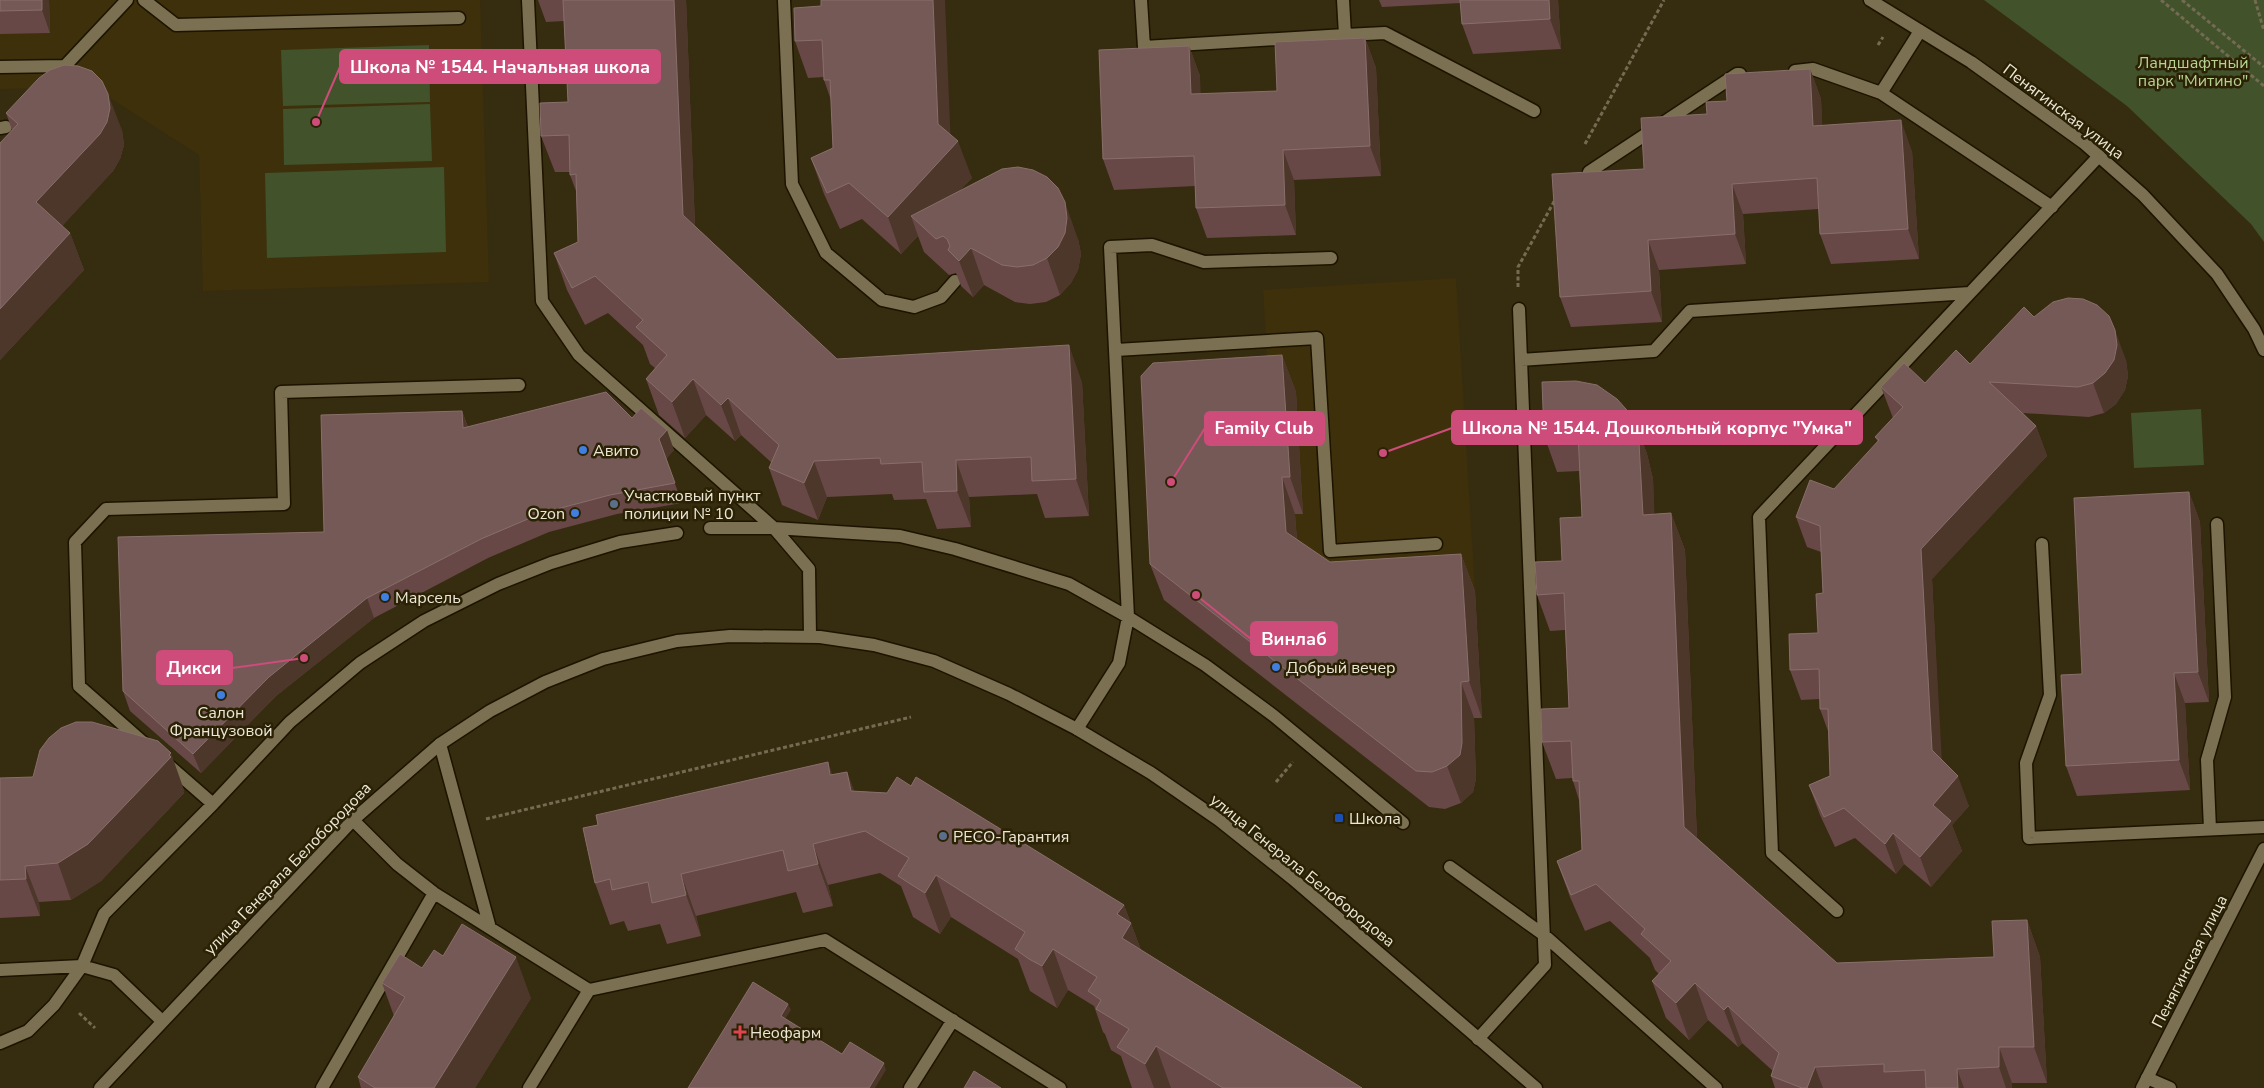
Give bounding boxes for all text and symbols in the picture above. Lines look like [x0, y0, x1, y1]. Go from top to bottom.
callout: Школа № 1544. Начальная школа [340, 50, 660, 83]
park label: Ландшафтный парк "Митино" [2138, 52, 2249, 92]
text: Школа № 1544. Начальная школа [350, 55, 650, 79]
street label: Пенягинская улица [1998, 59, 2128, 165]
callout: Школа № 1544. Дошкольный корпус "Умка" [1452, 411, 1862, 444]
callout: Family Club [1205, 412, 1324, 445]
text: Family Club [1215, 416, 1314, 440]
text: Школа № 1544. Дошкольный корпус "Умка" [1462, 416, 1852, 440]
place label: Авито [593, 440, 639, 462]
marker: Авито [577, 444, 589, 456]
place label: Участковый пункт полиции № 10 [623, 485, 761, 525]
marker: Участковый пункт полиции № 10 [608, 498, 620, 510]
place label: Ozon [527, 503, 565, 525]
marker: Ozon [569, 507, 581, 519]
place label: Марсель [395, 587, 461, 609]
marker: Марсель [379, 591, 391, 603]
callout: Винлаб [1251, 622, 1337, 655]
text: Винлаб [1261, 627, 1327, 651]
callout: Дикси [157, 651, 232, 684]
text: Дикси [167, 656, 221, 680]
place label: Добрый вечер [1286, 657, 1396, 679]
marker: Добрый вечер [1270, 661, 1282, 673]
marker: Салон Французовой [215, 689, 227, 701]
place label: Салон Французовой [169, 702, 273, 742]
street label: улица Генерала Белобородова [199, 778, 376, 960]
street label: улица Генерала Белобородова [1205, 789, 1400, 952]
place label: Школа [1349, 808, 1401, 830]
marker: Школа [1333, 812, 1345, 824]
place label: РЕСО-Гарантия [953, 826, 1069, 848]
marker: РЕСО-Гарантия [937, 830, 949, 842]
street label: Пенягинская улица [2147, 891, 2233, 1032]
place label: Неофарм [750, 1022, 821, 1044]
marker: Неофарм [734, 1026, 746, 1038]

